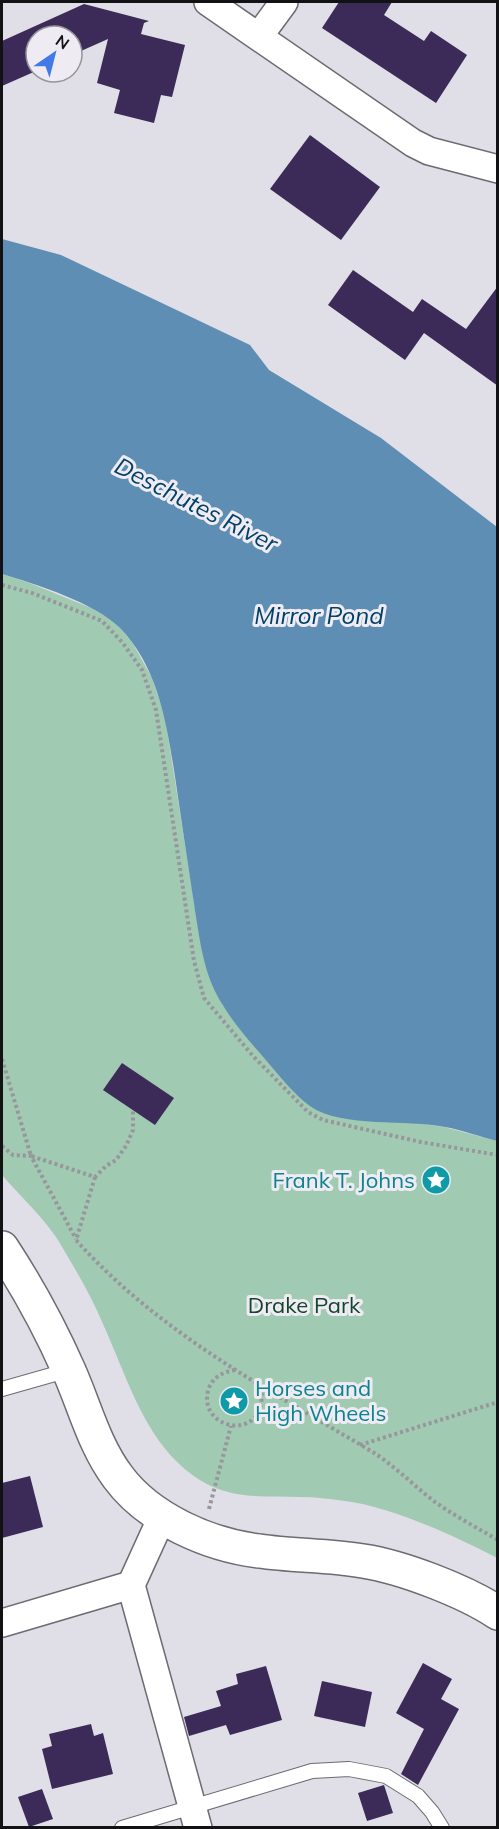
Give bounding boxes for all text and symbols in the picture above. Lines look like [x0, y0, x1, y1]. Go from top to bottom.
north arrow [24, 24, 84, 84]
text: N [52, 30, 73, 53]
water label: Deschutes River [110, 450, 284, 559]
water label: Mirror Pond [254, 600, 384, 630]
place icon: Frank T. Johns [420, 1164, 452, 1196]
place label: Frank T. Johns [273, 1166, 415, 1194]
park label: Drake Park [248, 1291, 361, 1319]
place label: Horses and High Wheels [255, 1374, 386, 1427]
place icon: Horses and High Wheels [218, 1385, 250, 1417]

